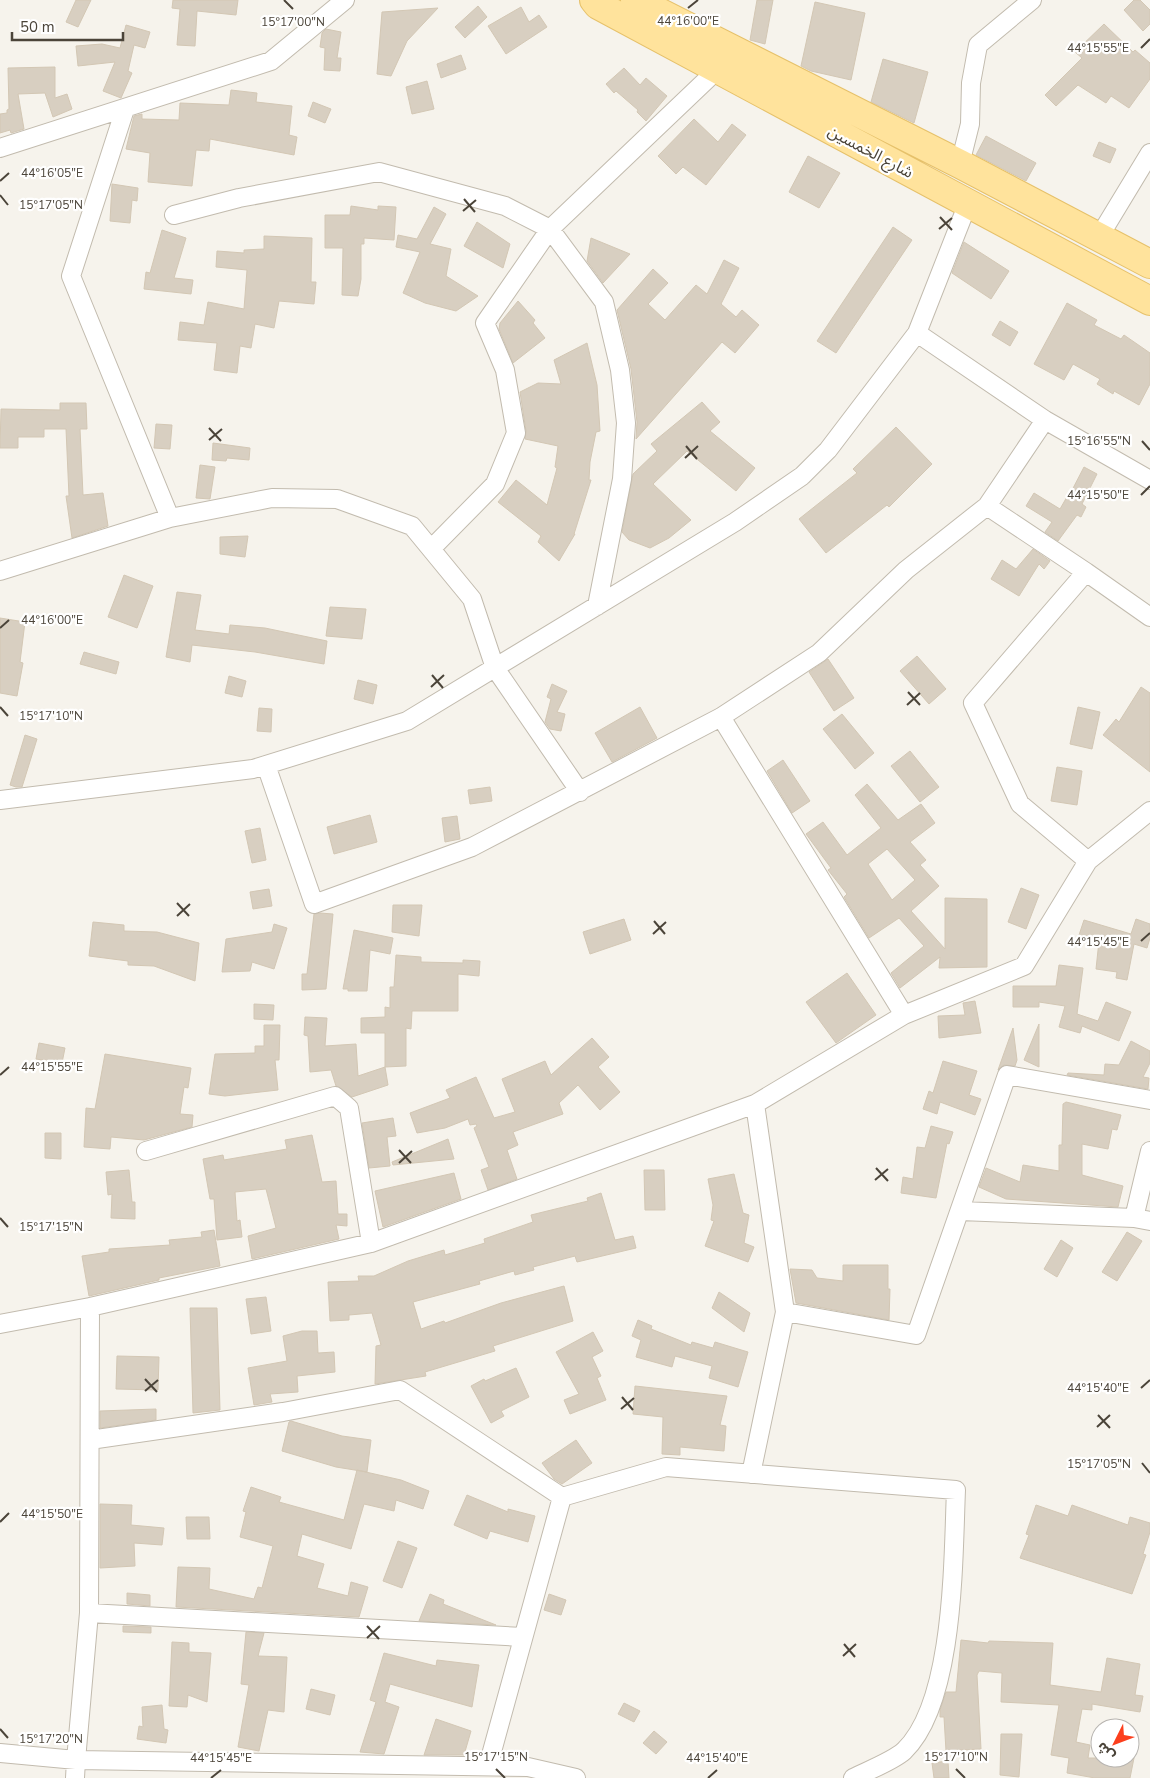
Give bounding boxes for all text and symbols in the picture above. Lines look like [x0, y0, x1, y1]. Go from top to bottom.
scale bar [12, 10, 124, 42]
text: 44°16'00"E [657, 13, 719, 29]
text: 15°17'00"N [261, 14, 325, 30]
text: 50 m [20, 17, 55, 37]
text: 44°15'55"E [1067, 40, 1129, 56]
street label: شارع الخمسين [823, 120, 917, 185]
text: 44°16'05"E [21, 165, 83, 181]
text: 15°17'05"N [19, 197, 83, 213]
text: 15°16'55"N [1067, 433, 1131, 449]
text: 44°15'50"E [1067, 487, 1129, 503]
text: 44°16'00"E [21, 612, 83, 628]
text: 15°17'10"N [19, 708, 83, 724]
text: 44°15'45"E [1067, 934, 1129, 950]
text: 44°15'55"E [21, 1059, 83, 1075]
text: 15°17'15"N [19, 1219, 83, 1235]
text: 44°15'40"E [1067, 1380, 1129, 1396]
text: 15°17'05"N [1067, 1456, 1131, 1472]
text: 44°15'50"E [21, 1506, 83, 1522]
north arrow [1090, 1718, 1140, 1768]
text: 15°17'20"N [19, 1731, 83, 1747]
text: ش [1092, 1738, 1119, 1765]
text: 15°17'15"N [464, 1749, 528, 1765]
text: 15°17'10"N [924, 1749, 988, 1765]
text: 44°15'45"E [190, 1750, 252, 1766]
text: 44°15'40"E [686, 1750, 748, 1766]

